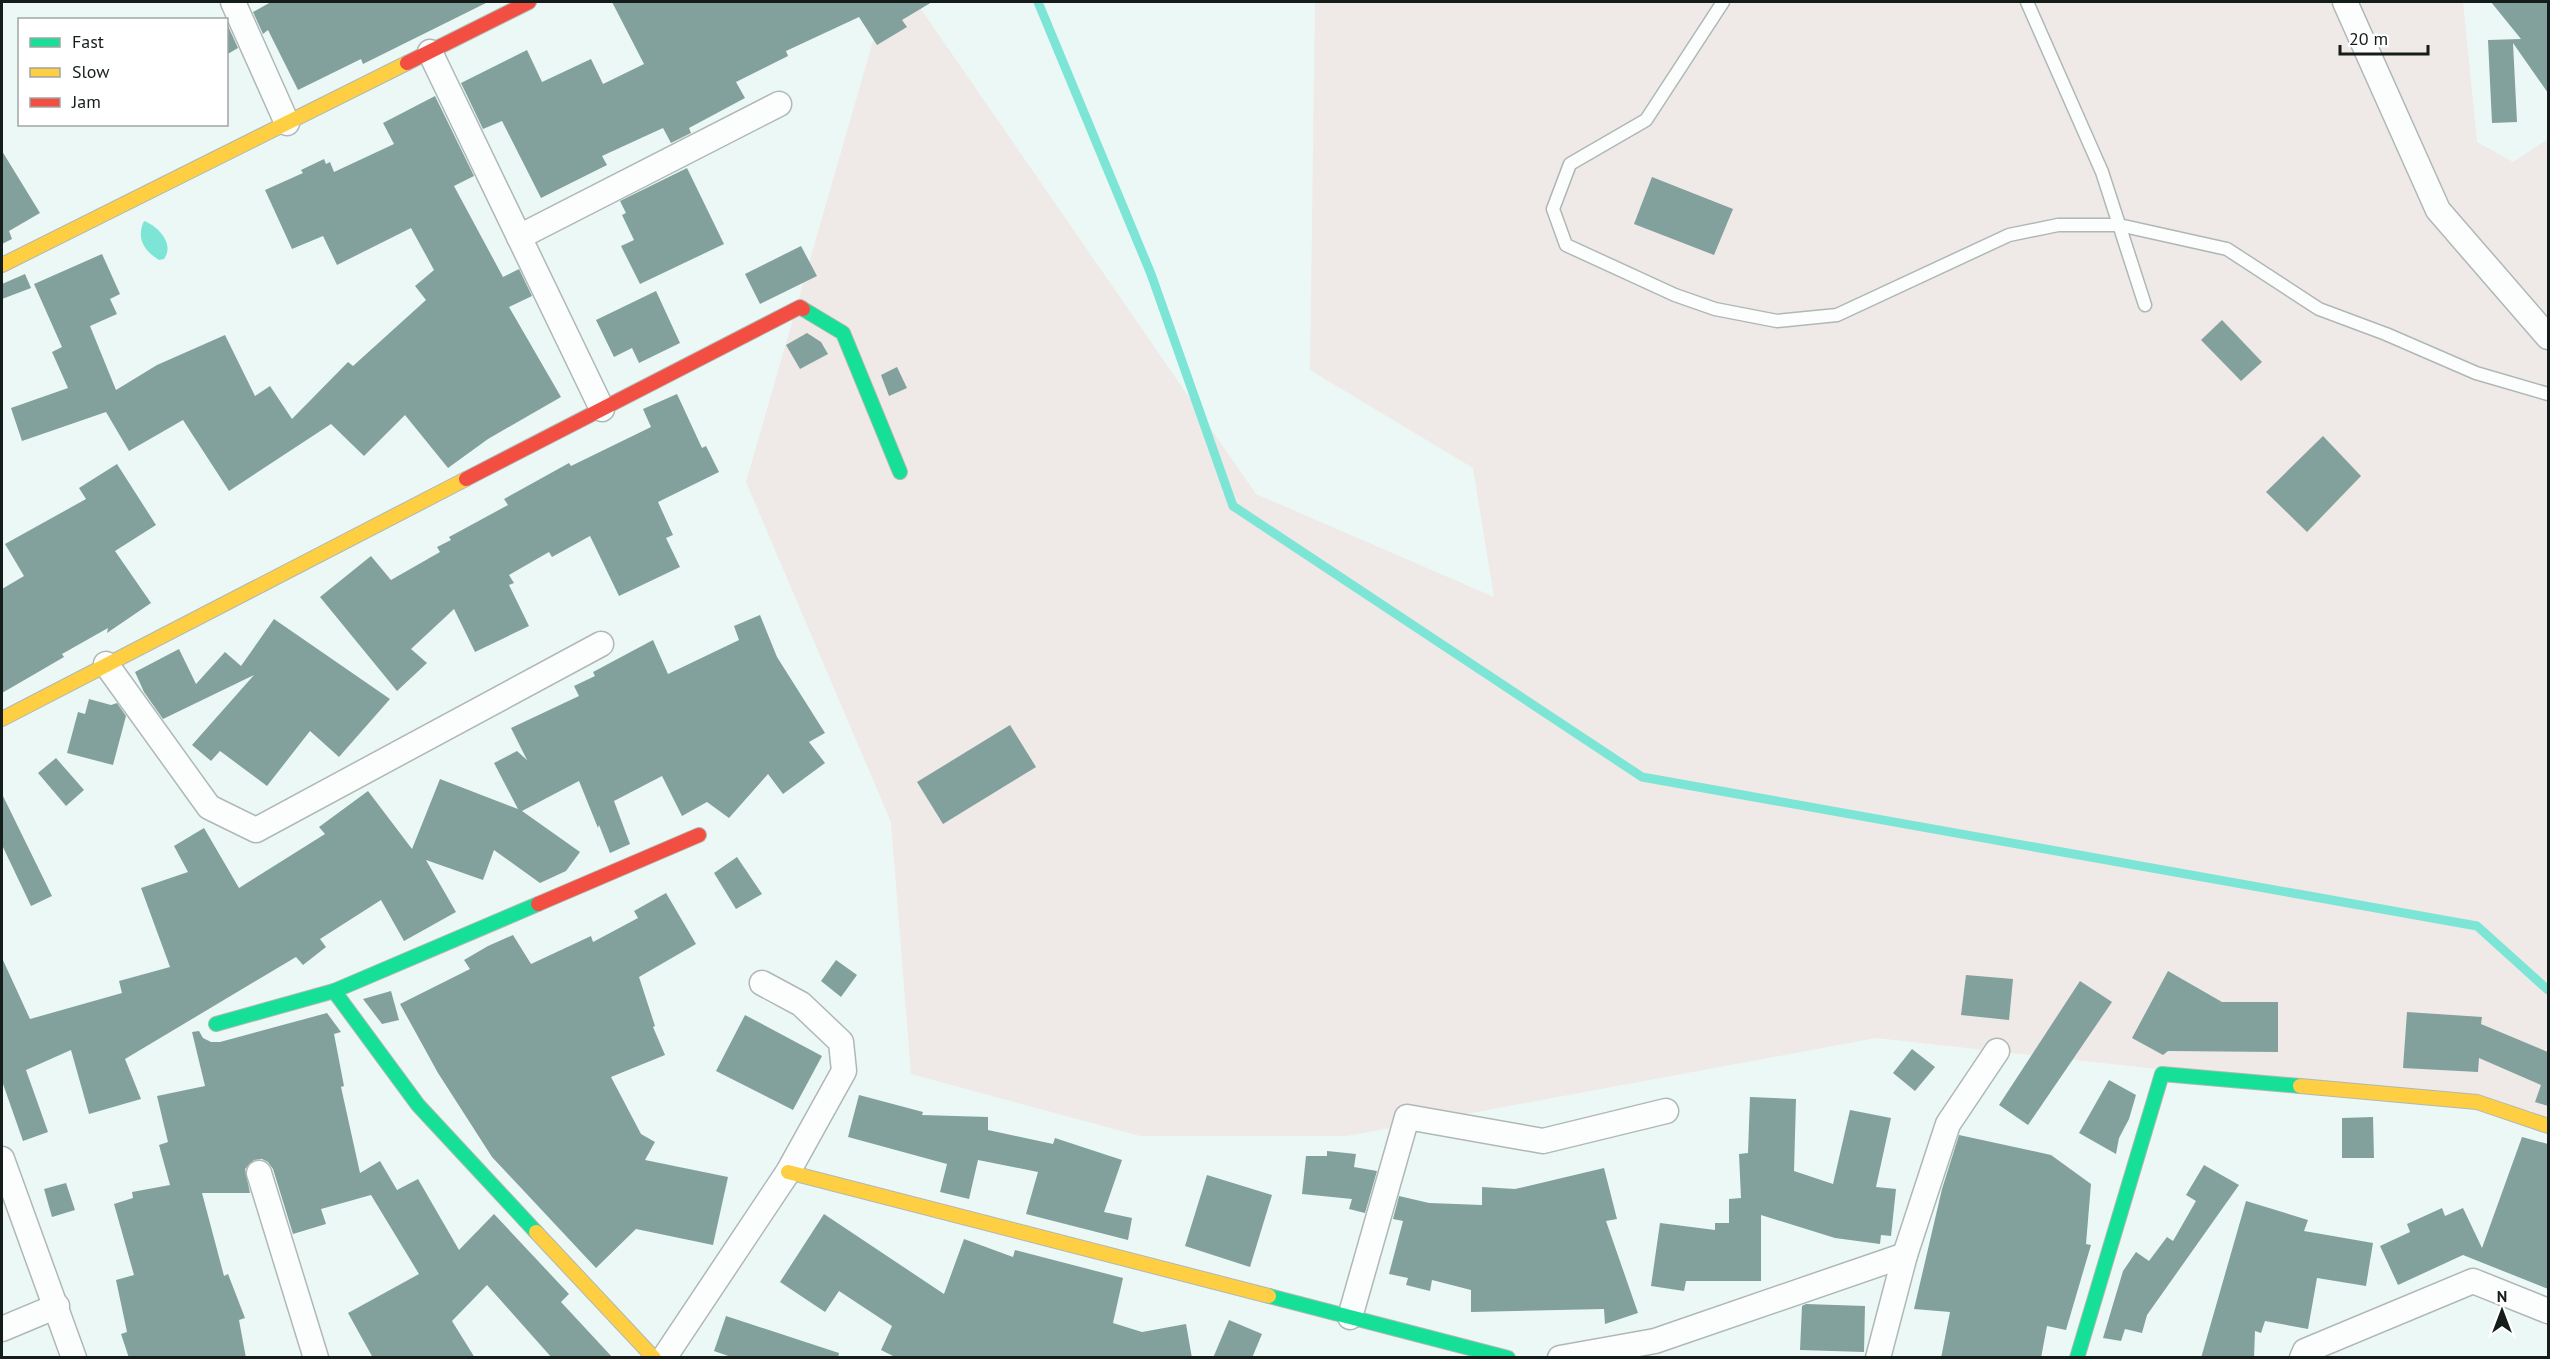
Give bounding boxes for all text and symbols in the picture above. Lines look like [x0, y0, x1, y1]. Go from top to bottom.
legend [18, 18, 228, 126]
scale bar [2340, 18, 2428, 56]
text: 20 m [2349, 27, 2388, 50]
text: Fast [72, 30, 104, 53]
text: Slow [72, 60, 110, 83]
text: Jam [71, 90, 101, 113]
north arrow [2472, 1281, 2532, 1341]
text: N [2497, 1286, 2507, 1306]

